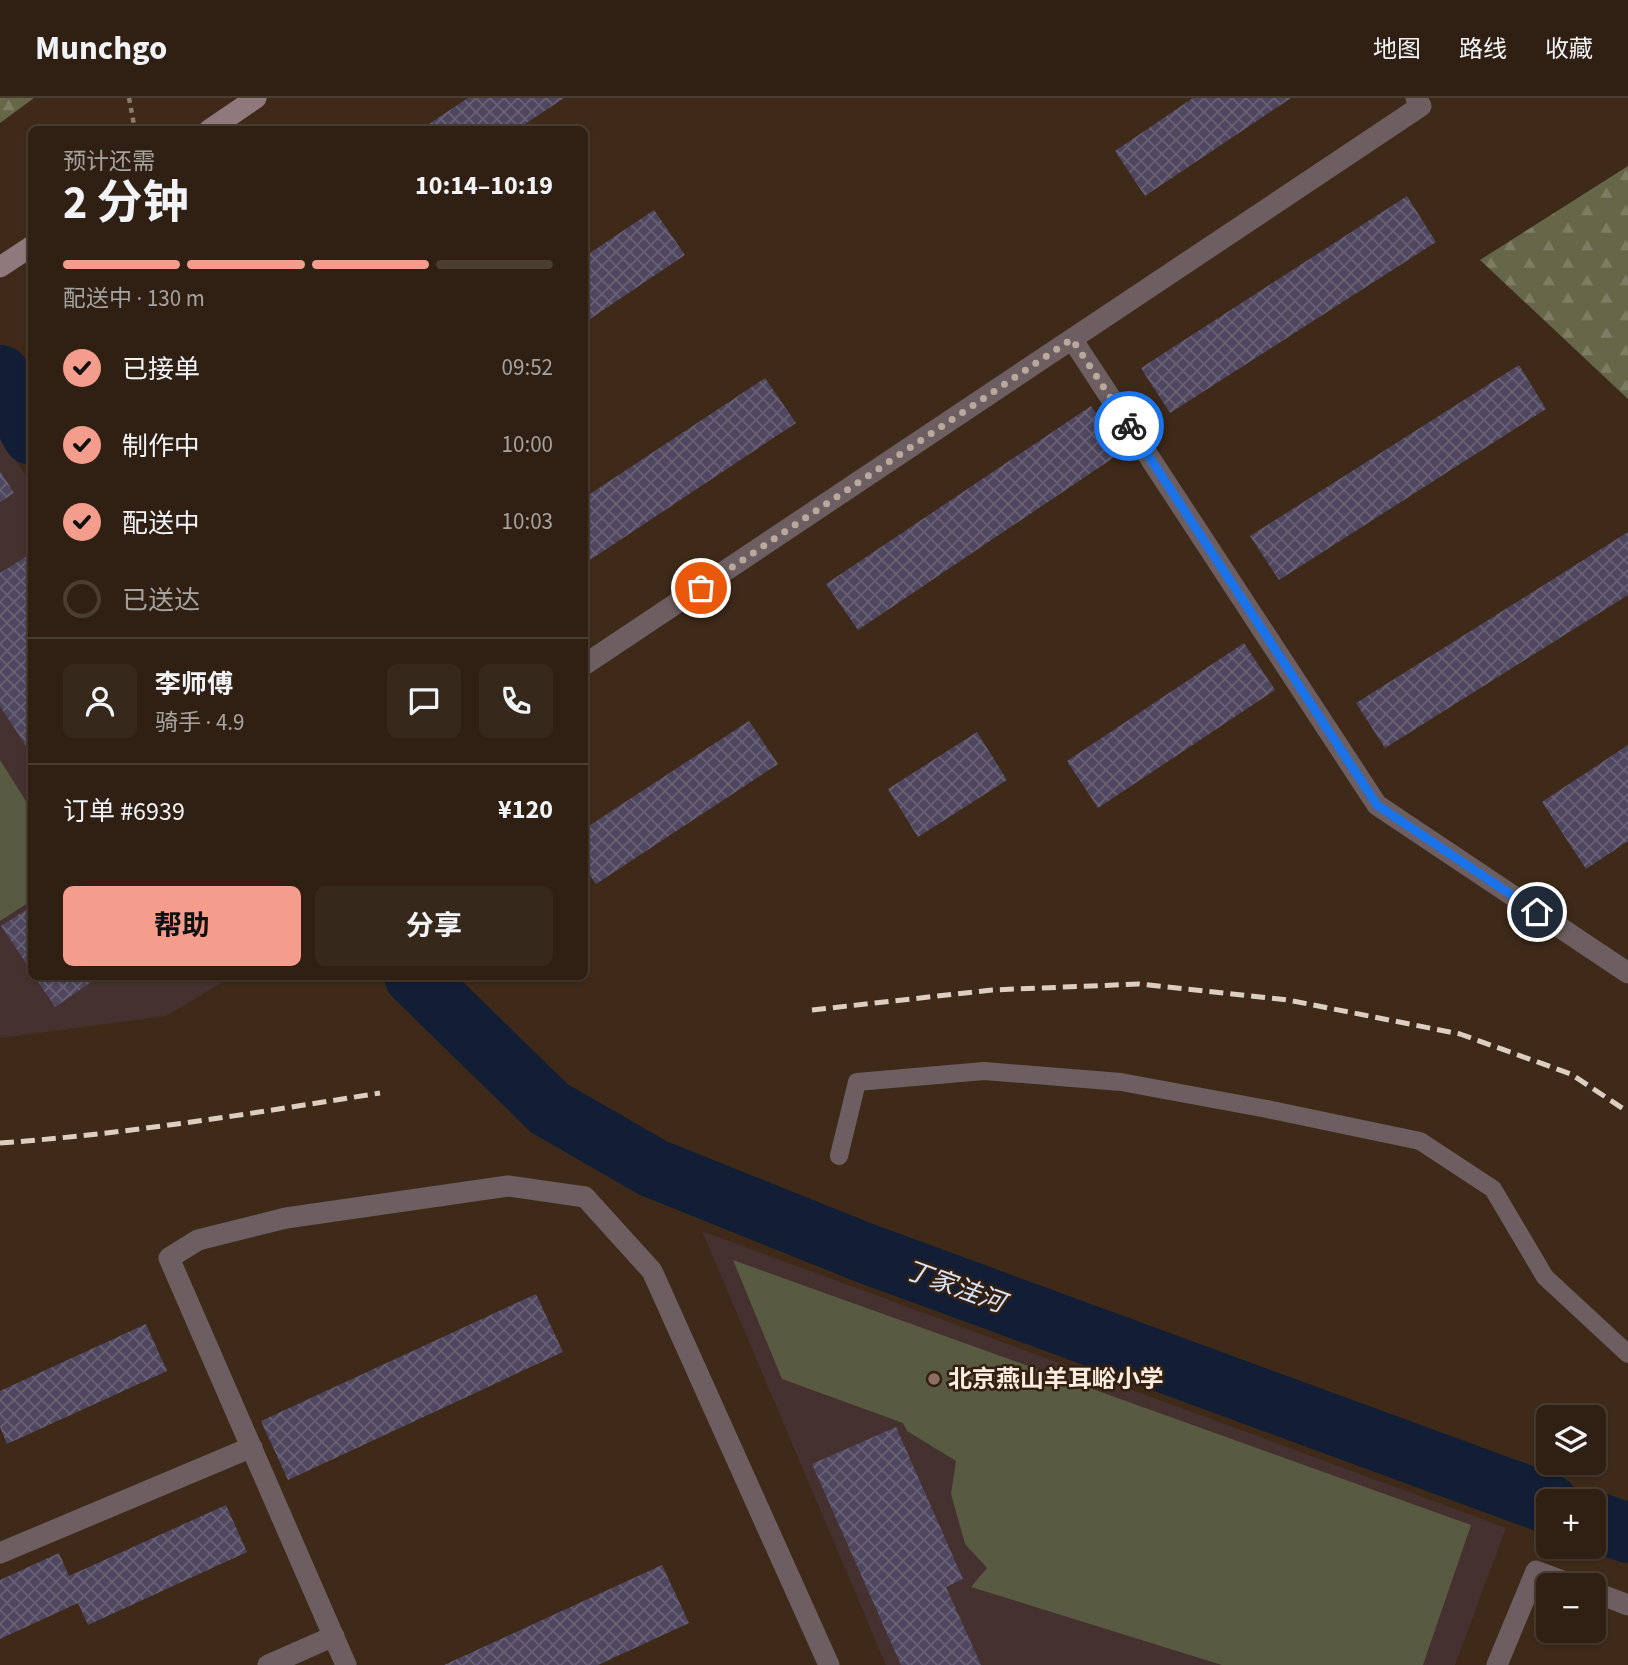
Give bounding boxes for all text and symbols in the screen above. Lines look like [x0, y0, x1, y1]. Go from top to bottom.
text: Munchgo [35, 25, 167, 72]
text: 地图 [1373, 32, 1421, 67]
text: 路线 [1459, 32, 1507, 67]
text: 收藏 [1545, 32, 1593, 67]
text: 预计还需 [63, 145, 155, 178]
text: 10:14–10:19 [415, 167, 553, 204]
text: 2 分钟 [63, 171, 189, 236]
text: 配送中 · 130 m [63, 282, 205, 315]
icon: check [63, 349, 101, 387]
text: 已接单 [122, 351, 200, 388]
text: 09:52 [502, 351, 553, 384]
courier [1094, 391, 1164, 461]
icon: bike [1110, 407, 1148, 445]
icon: check [63, 426, 101, 464]
text: 制作中 [122, 428, 200, 465]
text: 10:00 [502, 428, 553, 461]
icon: check [63, 503, 101, 541]
text: 配送中 [122, 505, 200, 542]
text: 10:03 [502, 505, 553, 538]
pin [671, 558, 731, 618]
icon: bag [682, 569, 720, 607]
text: 已送达 [122, 582, 200, 619]
button: person [63, 664, 137, 738]
button: chat [387, 664, 461, 738]
button: phone [479, 664, 553, 738]
text: 李师傅 [155, 666, 233, 703]
text: 骑手 · 4.9 [155, 706, 245, 739]
text: ¥120 [498, 791, 553, 828]
text: 订单 #6939 [63, 793, 185, 830]
pin [1507, 882, 1567, 942]
button: 帮助 [63, 886, 301, 966]
button: 分享 [315, 886, 553, 966]
icon: home [1518, 893, 1556, 931]
water label: 丁家洼河 [900, 1251, 1015, 1323]
place label: 北京燕山羊耳峪小学 [948, 1362, 1164, 1397]
marker: 北京燕山羊耳峪小学 [926, 1371, 942, 1387]
map controls [1536, 1405, 1606, 1643]
button: layers [1536, 1405, 1606, 1475]
button: + [1536, 1489, 1606, 1559]
button: − [1536, 1573, 1606, 1643]

